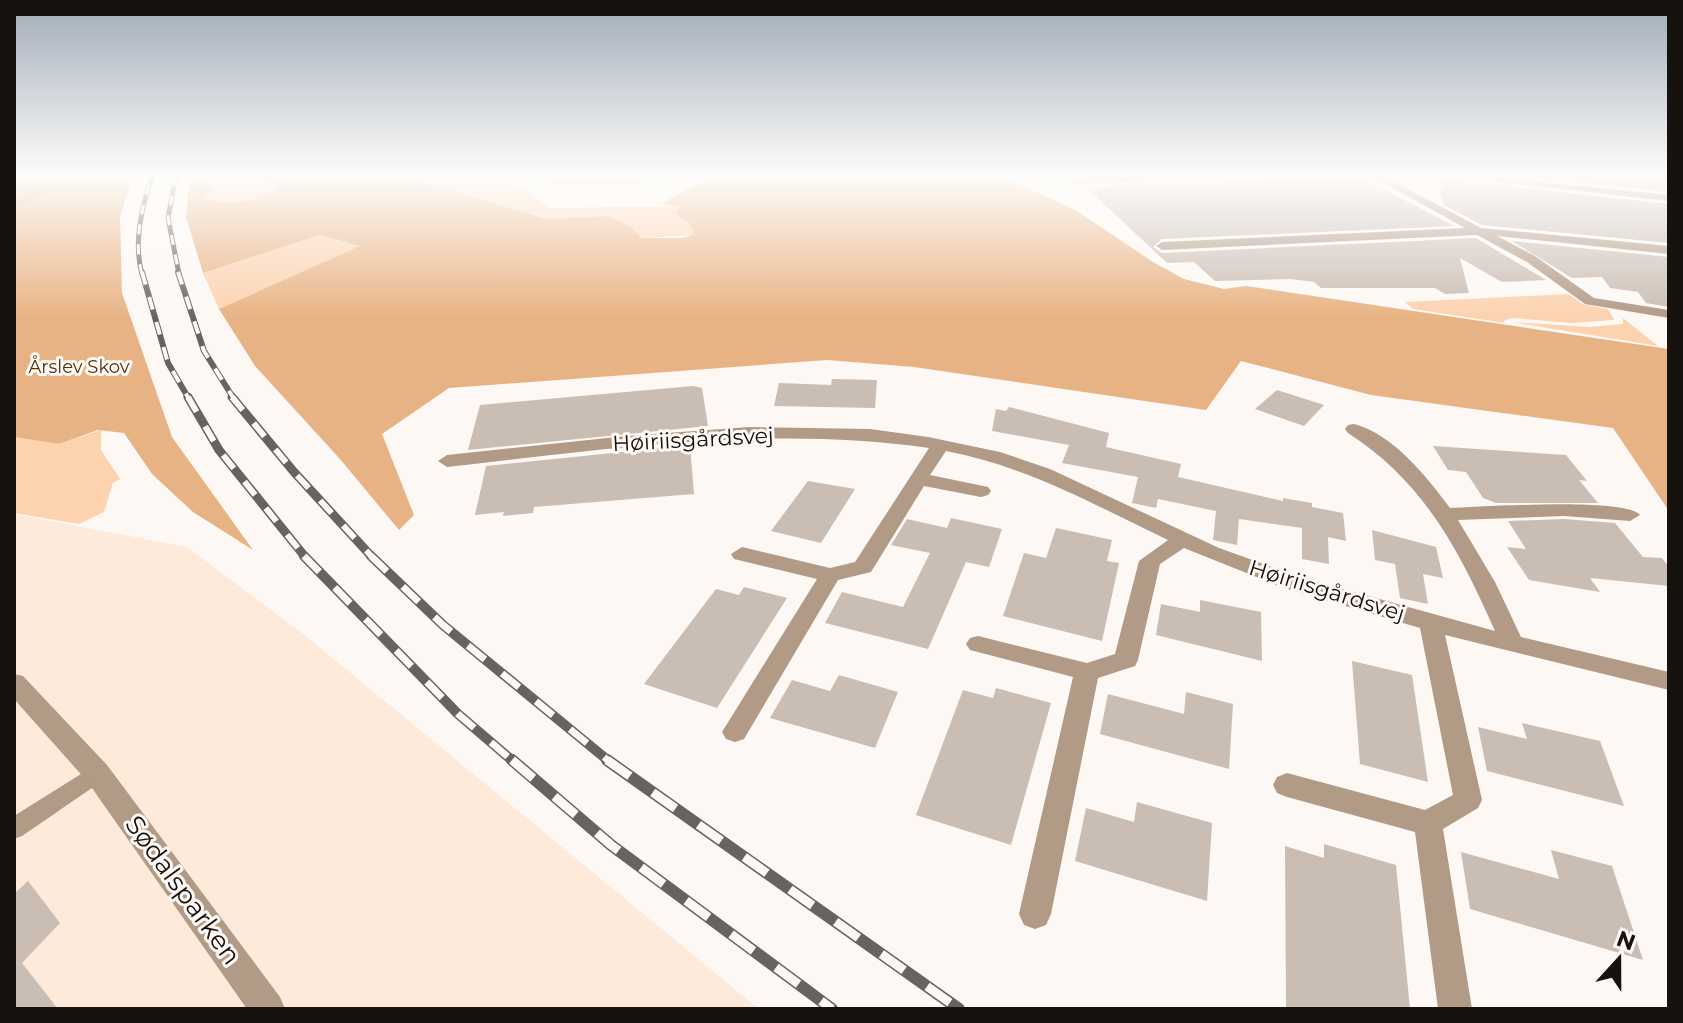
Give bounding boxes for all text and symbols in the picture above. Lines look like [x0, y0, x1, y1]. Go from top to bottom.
park label: Årslev Skov [28, 355, 130, 378]
street label: Høiriisgårdsvej [612, 422, 774, 457]
street label: Høiriisgårdsvej [1246, 554, 1408, 627]
street label: Sødalsparken [118, 809, 248, 971]
north arrow [1579, 919, 1659, 999]
text: N [1613, 925, 1639, 957]

